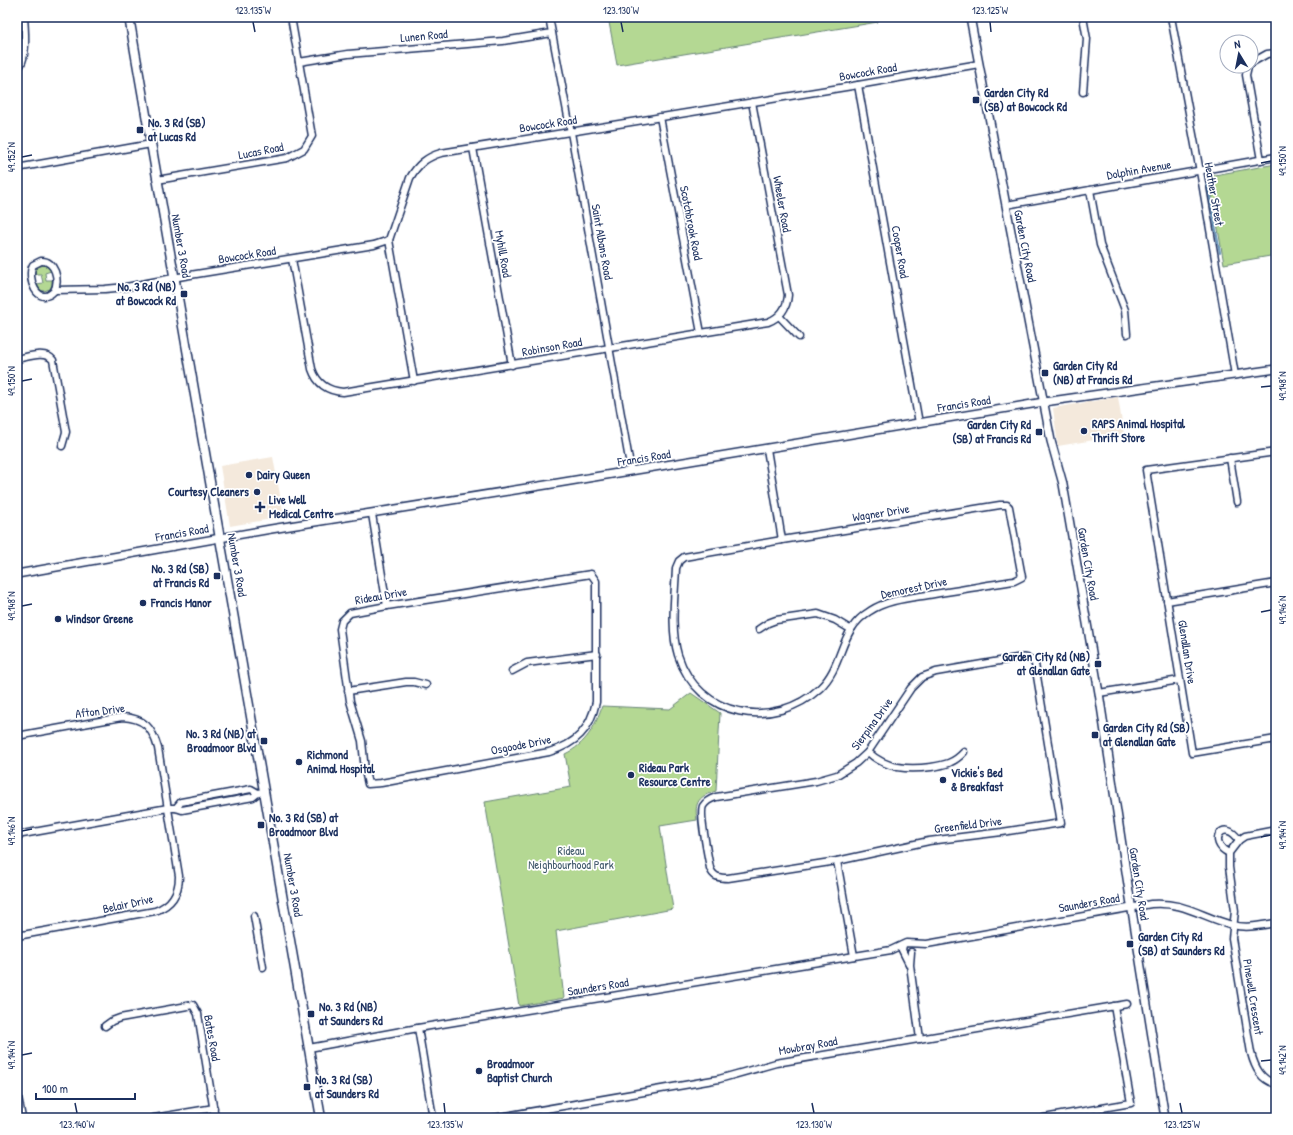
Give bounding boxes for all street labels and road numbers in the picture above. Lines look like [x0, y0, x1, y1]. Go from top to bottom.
street label: Lunen Road [400, 25, 449, 46]
street label: Bowcock Road [838, 58, 898, 85]
street label: Bowcock Road [518, 111, 578, 136]
street label: Lucas Road [237, 138, 285, 163]
street label: Dolphin Avenue [1105, 155, 1173, 184]
street label: Heather Street [1201, 161, 1229, 228]
street label: Wheeler Road [769, 174, 796, 234]
street label: Scotchbrook Road [676, 184, 707, 262]
street label: Saint Albans Road [587, 203, 618, 281]
street label: Garden City Road [1010, 208, 1041, 284]
street label: Number 3 Road [168, 213, 195, 279]
street label: Cooper Road [888, 224, 914, 280]
street label: Myhill Road [491, 229, 516, 279]
street label: Bowcock Road [217, 242, 277, 267]
street label: Robinson Road [521, 333, 584, 360]
street label: Francis Road [935, 391, 992, 416]
street label: Francis Road [615, 445, 672, 470]
street label: Wagner Drive [851, 500, 911, 525]
street label: Francis Road [153, 519, 210, 546]
street label: Garden City Road [1074, 526, 1103, 602]
street label: Number 3 Road [224, 532, 251, 598]
street label: Demorest Drive [879, 572, 949, 603]
street label: Rideau Drive [354, 583, 408, 608]
street label: Glenallan Drive [1174, 619, 1201, 685]
street label: Sierpina Drive [847, 694, 896, 753]
street label: Afton Drive [74, 699, 126, 722]
street label: Osgoode Drive [489, 730, 553, 759]
street label: Greenfield Drive [933, 812, 1003, 837]
street label: Garden City Road [1125, 846, 1154, 922]
street label: Number 3 Road [280, 852, 307, 918]
street label: Saunders Road [1057, 889, 1121, 916]
street label: Belair Drive [101, 890, 155, 917]
street label: Pinewell Crescent [1239, 958, 1268, 1037]
street label: Saunders Road [566, 973, 630, 1000]
street label: Bates Road [200, 1013, 225, 1063]
street label: Mowbray Road [777, 1032, 839, 1059]

